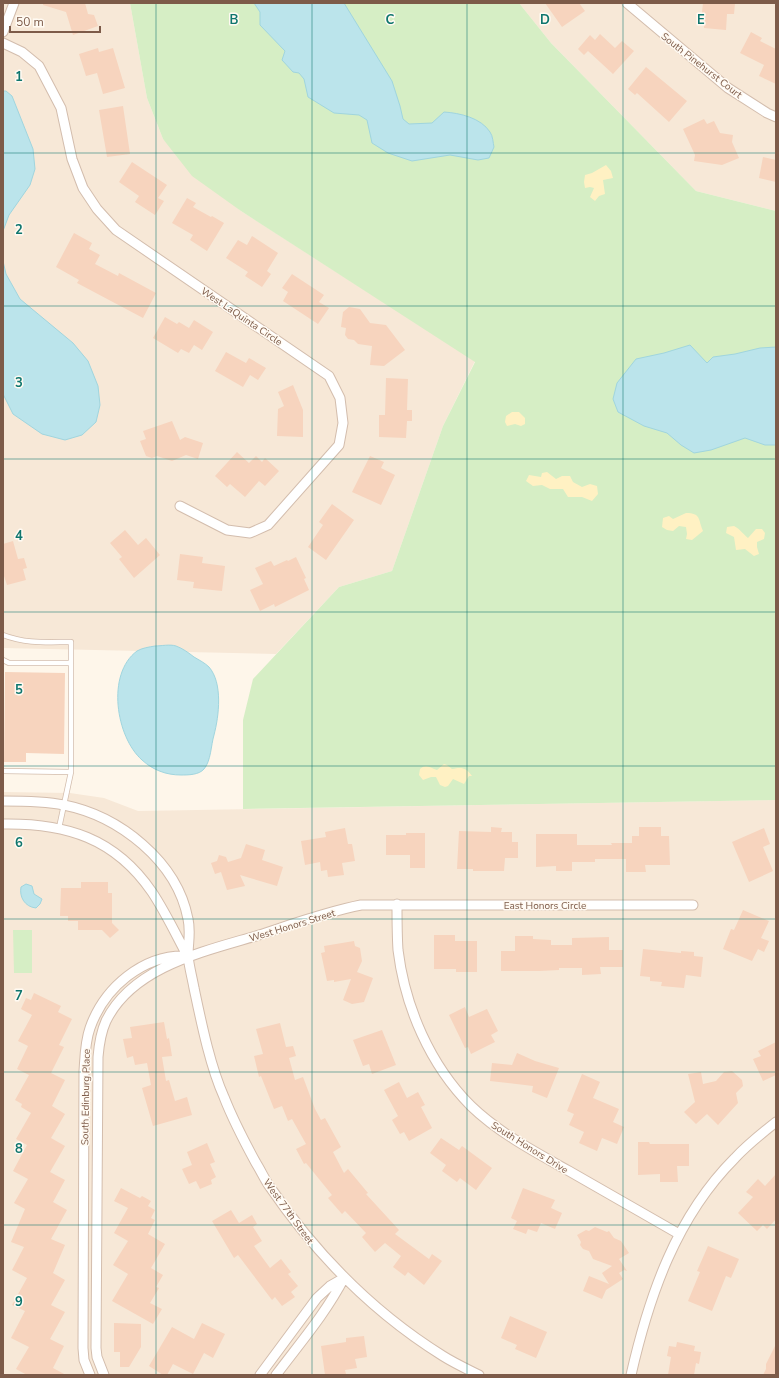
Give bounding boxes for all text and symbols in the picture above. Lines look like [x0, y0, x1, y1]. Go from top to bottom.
scale bar [10, 8, 100, 34]
text: B [230, 11, 239, 29]
text: C [386, 11, 395, 29]
text: D [540, 11, 550, 29]
text: E [697, 11, 705, 29]
text: 50 m [16, 14, 44, 30]
street label: South Pinehurst Court [658, 30, 745, 102]
text: 1 [15, 68, 23, 86]
text: 2 [15, 221, 23, 239]
street label: West LaQuinta Circle [198, 284, 285, 349]
text: 3 [15, 374, 23, 392]
text: 4 [15, 527, 23, 545]
text: 5 [15, 681, 23, 699]
text: 6 [15, 834, 23, 852]
street label: East Honors Circle [504, 899, 586, 913]
street label: West Honors Street [248, 906, 337, 946]
text: 7 [15, 987, 23, 1005]
street label: South Edinburg Place [78, 1049, 94, 1145]
street label: South Honors Drive [488, 1119, 571, 1177]
text: 8 [15, 1140, 23, 1158]
street label: West 77th Street [260, 1176, 317, 1247]
text: 9 [15, 1293, 23, 1311]

